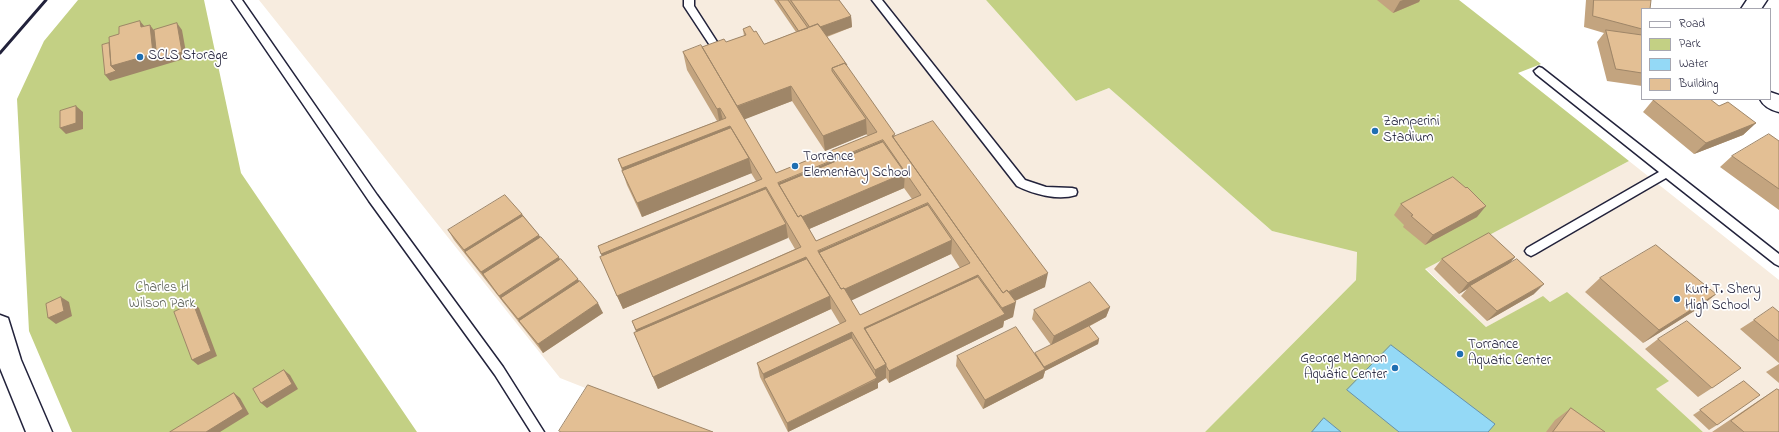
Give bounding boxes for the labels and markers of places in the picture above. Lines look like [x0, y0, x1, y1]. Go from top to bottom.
place label: SCLS Storage [148, 49, 228, 65]
marker: SCLS Storage [135, 52, 145, 62]
place label: Zamperini Stadium [1383, 115, 1440, 148]
marker: Zamperini Stadium [1370, 126, 1380, 136]
place label: Torrance Elementary School [803, 150, 910, 182]
marker: Torrance Elementary School [790, 161, 800, 171]
place label: Kurt T. Shery High School [1685, 283, 1761, 316]
marker: Kurt T. Shery High School [1672, 294, 1682, 304]
place label: Torrance Aquatic Center [1468, 338, 1551, 370]
marker: Torrance Aquatic Center [1455, 349, 1465, 359]
place label: George Mannon Aquatic Center [1300, 352, 1387, 384]
marker: George Mannon Aquatic Center [1390, 363, 1400, 373]

